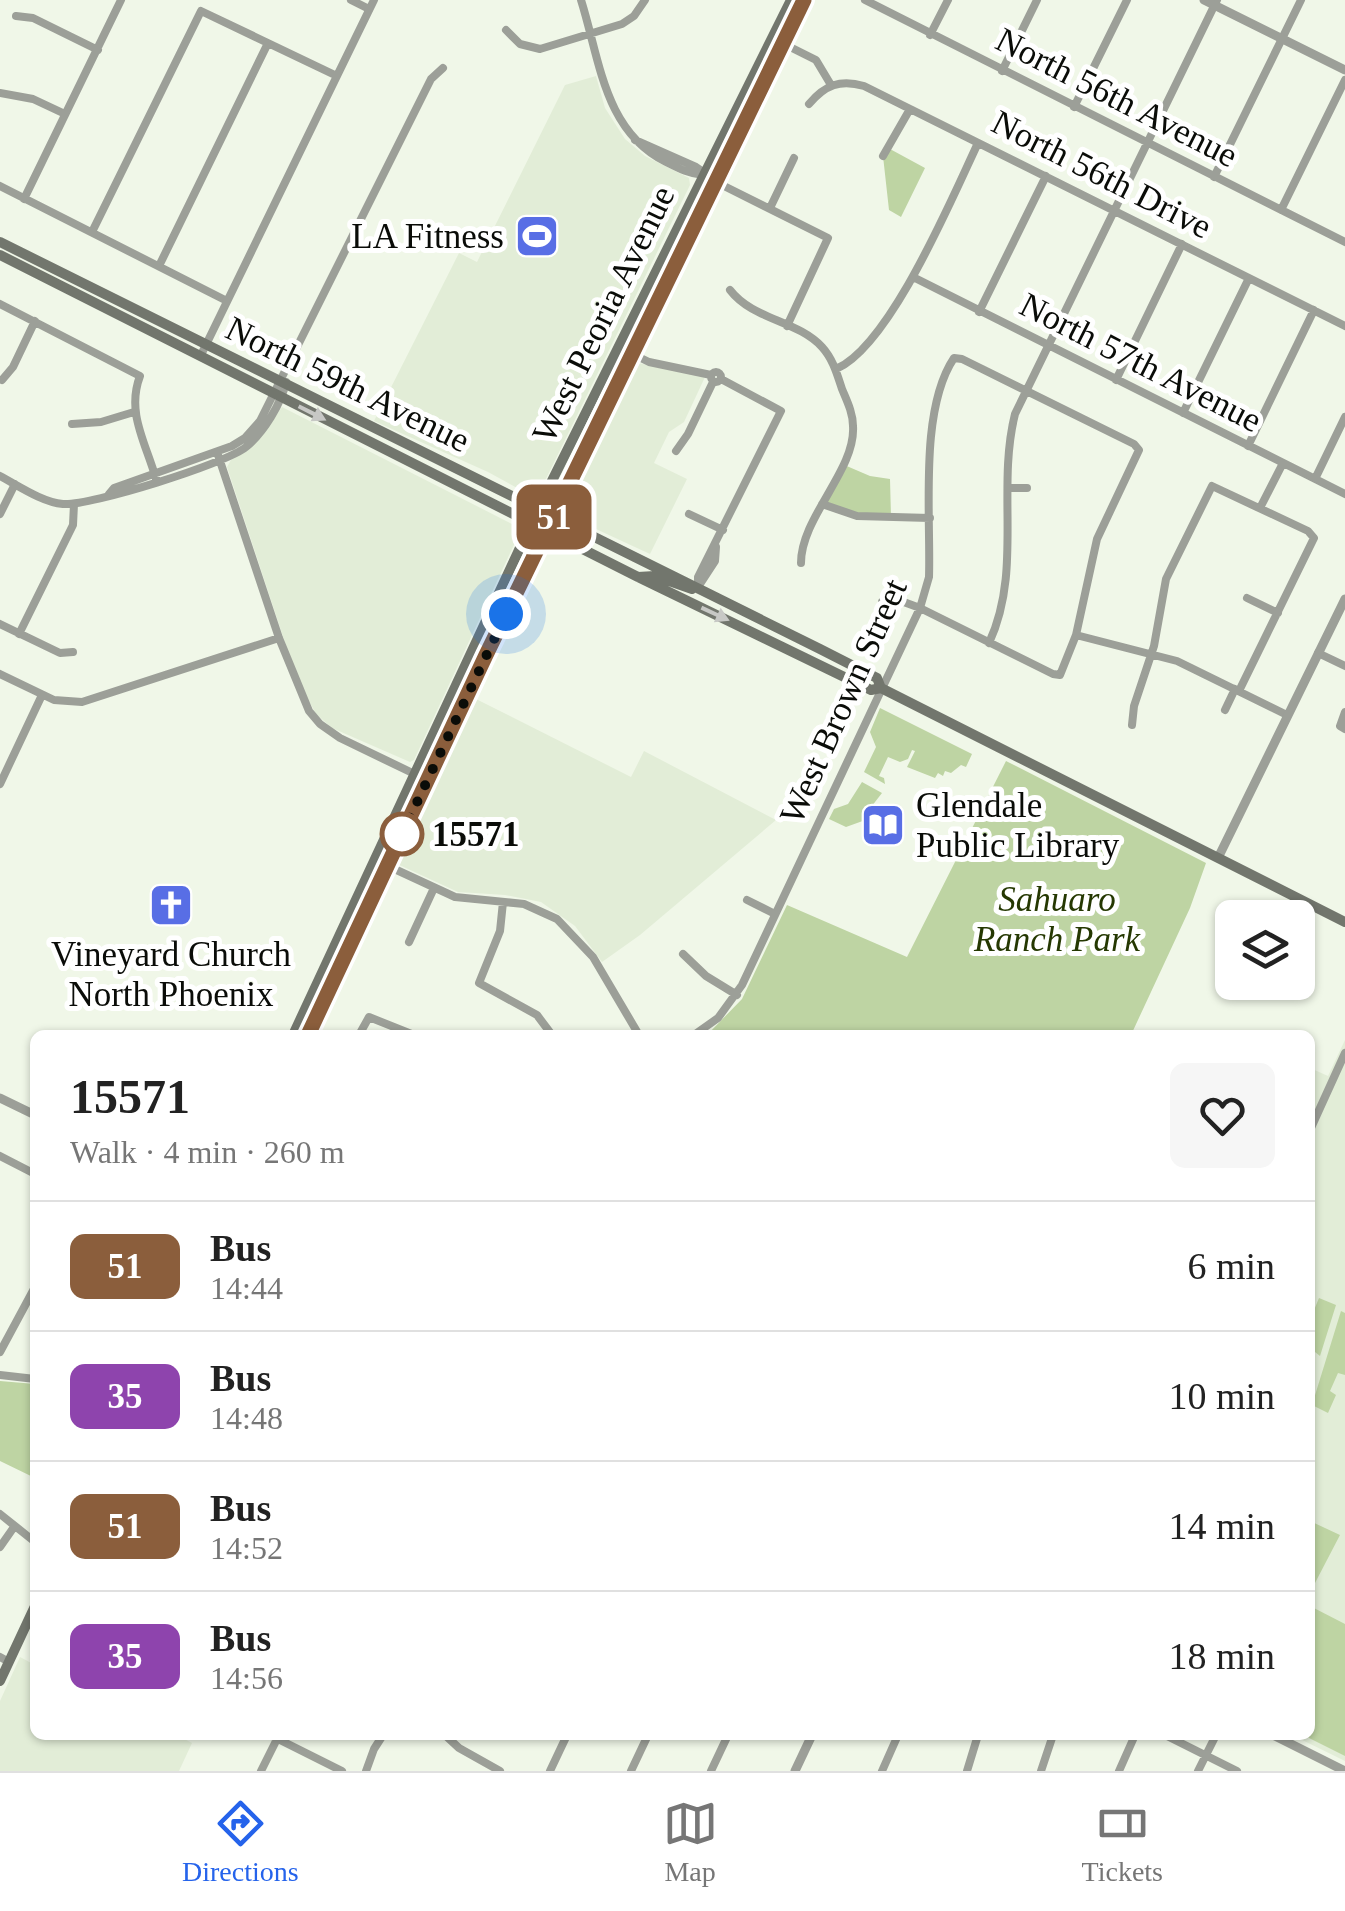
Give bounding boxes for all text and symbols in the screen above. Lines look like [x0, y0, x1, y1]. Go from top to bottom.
street label: North 56th Avenue [990, 20, 1244, 175]
street label: North 56th Drive [986, 102, 1218, 247]
street label: West Peoria Avenue [524, 180, 682, 449]
sports icon: LA Fitness [514, 213, 560, 259]
place label: LA Fitness [351, 217, 504, 256]
street label: North 57th Avenue [1014, 285, 1268, 440]
street label: North 59th Avenue [220, 309, 476, 460]
one-way arrow [298, 404, 327, 421]
line badge: 51 [509, 484, 599, 550]
text: 51 [537, 498, 572, 537]
street label: West Brown Street [772, 573, 915, 830]
your location [481, 589, 531, 639]
one-way arrow [701, 606, 730, 623]
place label: Glendale Public Library [916, 786, 1120, 865]
library icon: Glendale Public Library [860, 802, 906, 848]
marker: 15571 [381, 813, 423, 855]
place label: 15571 [432, 815, 520, 854]
park label: Sahuaro Ranch Park [973, 880, 1142, 959]
church icon: Vineyard Church North Phoenix [148, 882, 194, 928]
map controls [1215, 900, 1315, 1000]
button: layers [1215, 900, 1315, 1000]
place label: Vineyard Church North Phoenix [51, 935, 291, 1014]
button: heart [1170, 1063, 1275, 1168]
text: 15571 [70, 1070, 190, 1123]
text: Walk · 4 min · 260 m [70, 1134, 345, 1170]
text: Bus [210, 1227, 271, 1269]
text: 6 min [1187, 1245, 1275, 1287]
text: 51 [108, 1247, 143, 1286]
text: 14:44 [210, 1270, 283, 1306]
text: Bus [210, 1357, 271, 1399]
text: 10 min [1168, 1375, 1275, 1417]
text: 35 [108, 1377, 143, 1416]
text: 14:48 [210, 1400, 283, 1436]
text: Bus [210, 1487, 271, 1529]
text: 14 min [1168, 1505, 1275, 1547]
text: 51 [108, 1507, 143, 1546]
text: 14:52 [210, 1530, 283, 1566]
text: Bus [210, 1617, 271, 1659]
text: 18 min [1168, 1635, 1275, 1677]
text: 35 [108, 1637, 143, 1676]
text: 14:56 [210, 1660, 283, 1696]
tab: Directions [182, 1796, 299, 1888]
tab: Map [663, 1796, 718, 1888]
tab: Tickets [1082, 1796, 1163, 1888]

